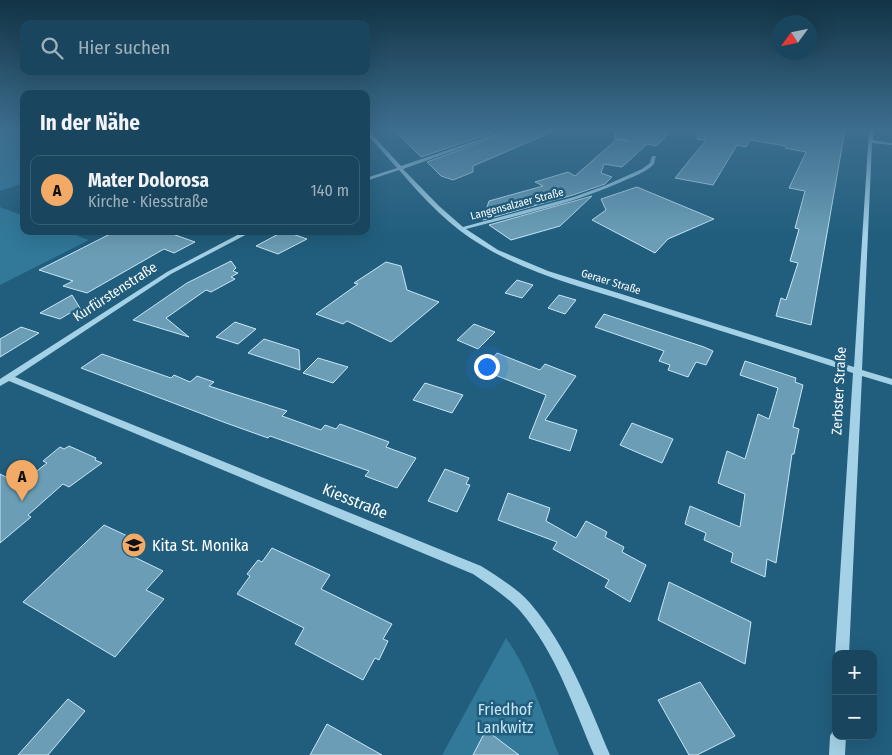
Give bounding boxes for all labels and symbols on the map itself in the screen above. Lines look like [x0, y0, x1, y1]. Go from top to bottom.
north arrow [772, 15, 817, 60]
street label: Langensalzaer Straße [469, 185, 565, 223]
street label: Kurfürstenstraße [70, 258, 160, 325]
street label: Geraer Straße [580, 267, 642, 297]
street label: Zerbster Straße [828, 346, 850, 436]
your location [474, 354, 500, 380]
pin: A [6, 460, 38, 501]
street label: Kiesstraße [320, 479, 390, 523]
school or university icon: Kita St. Monika [121, 532, 147, 558]
place label: Kita St. Monika [152, 536, 249, 555]
park label: Friedhof Lankwitz [477, 700, 533, 737]

